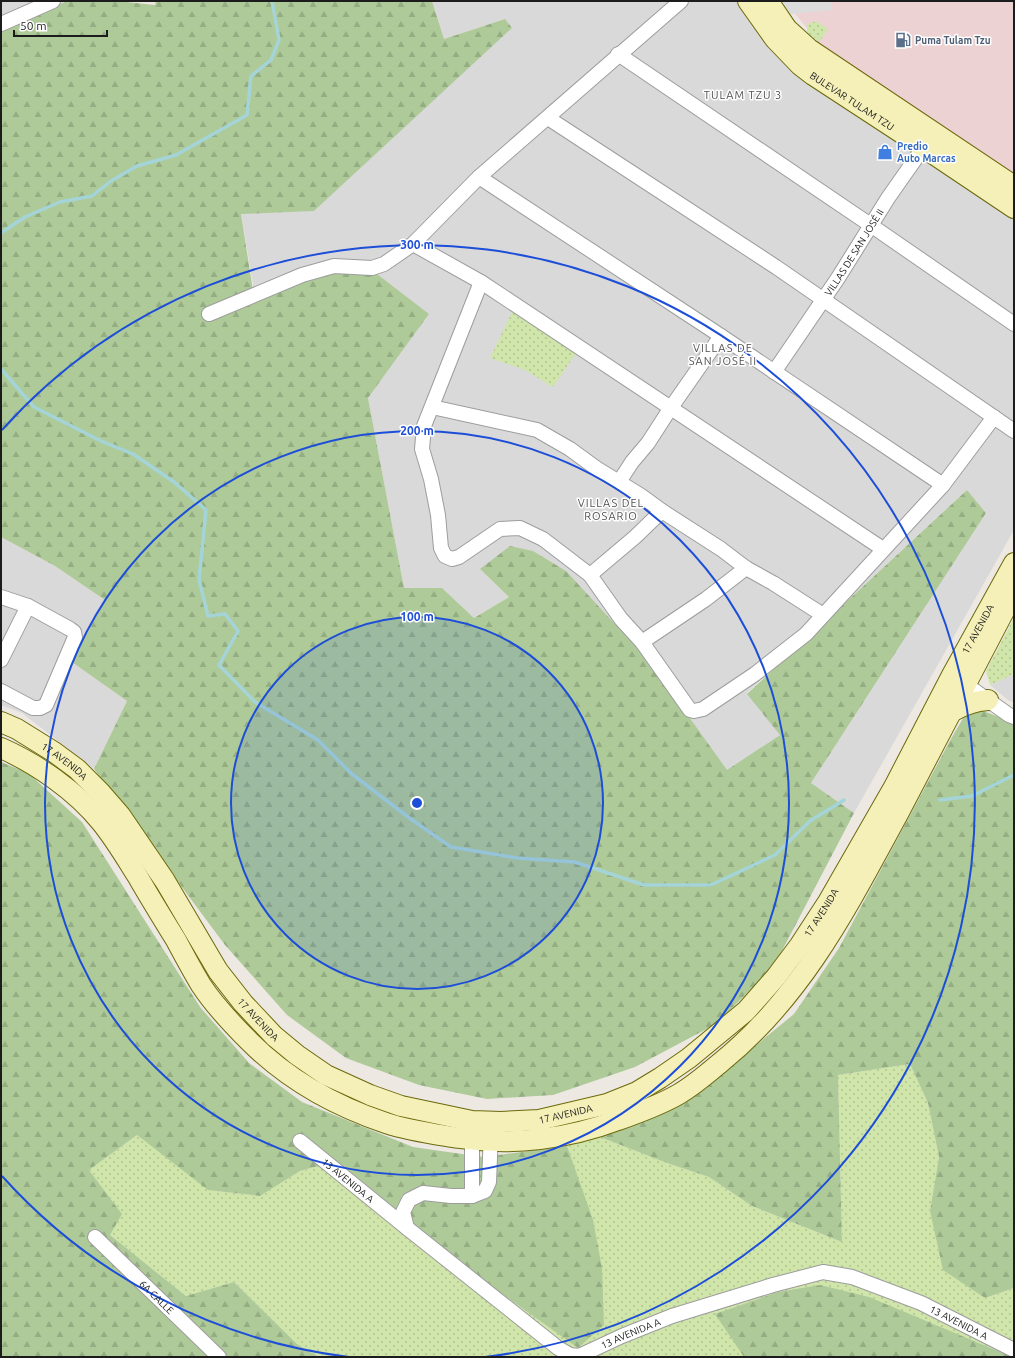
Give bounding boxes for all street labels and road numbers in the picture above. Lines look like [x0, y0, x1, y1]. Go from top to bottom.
street label: BULEVAR TULAM TZU [808, 69, 896, 132]
street label: VILLAS DE SAN JOSÉ II [822, 207, 885, 298]
street label: 17 AVENIDA [959, 602, 996, 656]
street label: 17 AVENIDA [40, 740, 90, 782]
street label: 17 AVENIDA [802, 886, 840, 939]
street label: 17 AVENIDA [236, 996, 281, 1043]
street label: 17 AVENIDA [538, 1102, 594, 1125]
street label: 13 AVENIDA A [320, 1156, 377, 1205]
street label: 6A CALLE [137, 1278, 176, 1316]
street label: 13 AVENIDA A [928, 1303, 990, 1342]
street label: 13 AVENIDA A [599, 1316, 662, 1351]

